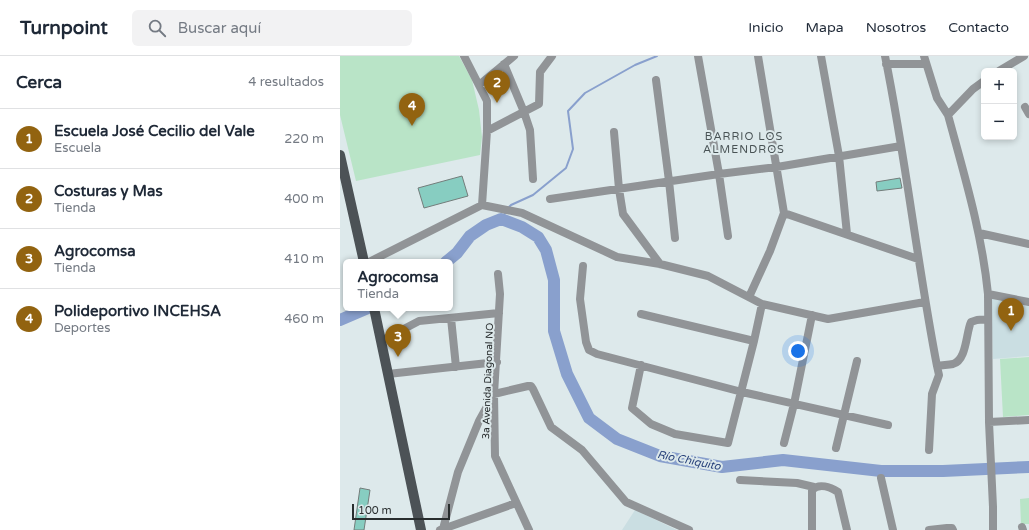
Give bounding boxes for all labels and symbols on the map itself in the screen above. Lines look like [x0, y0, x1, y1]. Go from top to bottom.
pin: 2 [484, 70, 510, 103]
pin: 4 [399, 93, 425, 126]
district label: BARRIO LOS ALMENDROS [703, 130, 785, 156]
pin: 1 [998, 298, 1024, 331]
street label: 3a Avenida Diagonal NO [480, 323, 496, 439]
pin: 3 [385, 324, 411, 357]
your location [788, 341, 808, 361]
water label: Río Chiquito [656, 448, 723, 473]
scale bar [352, 502, 450, 521]

